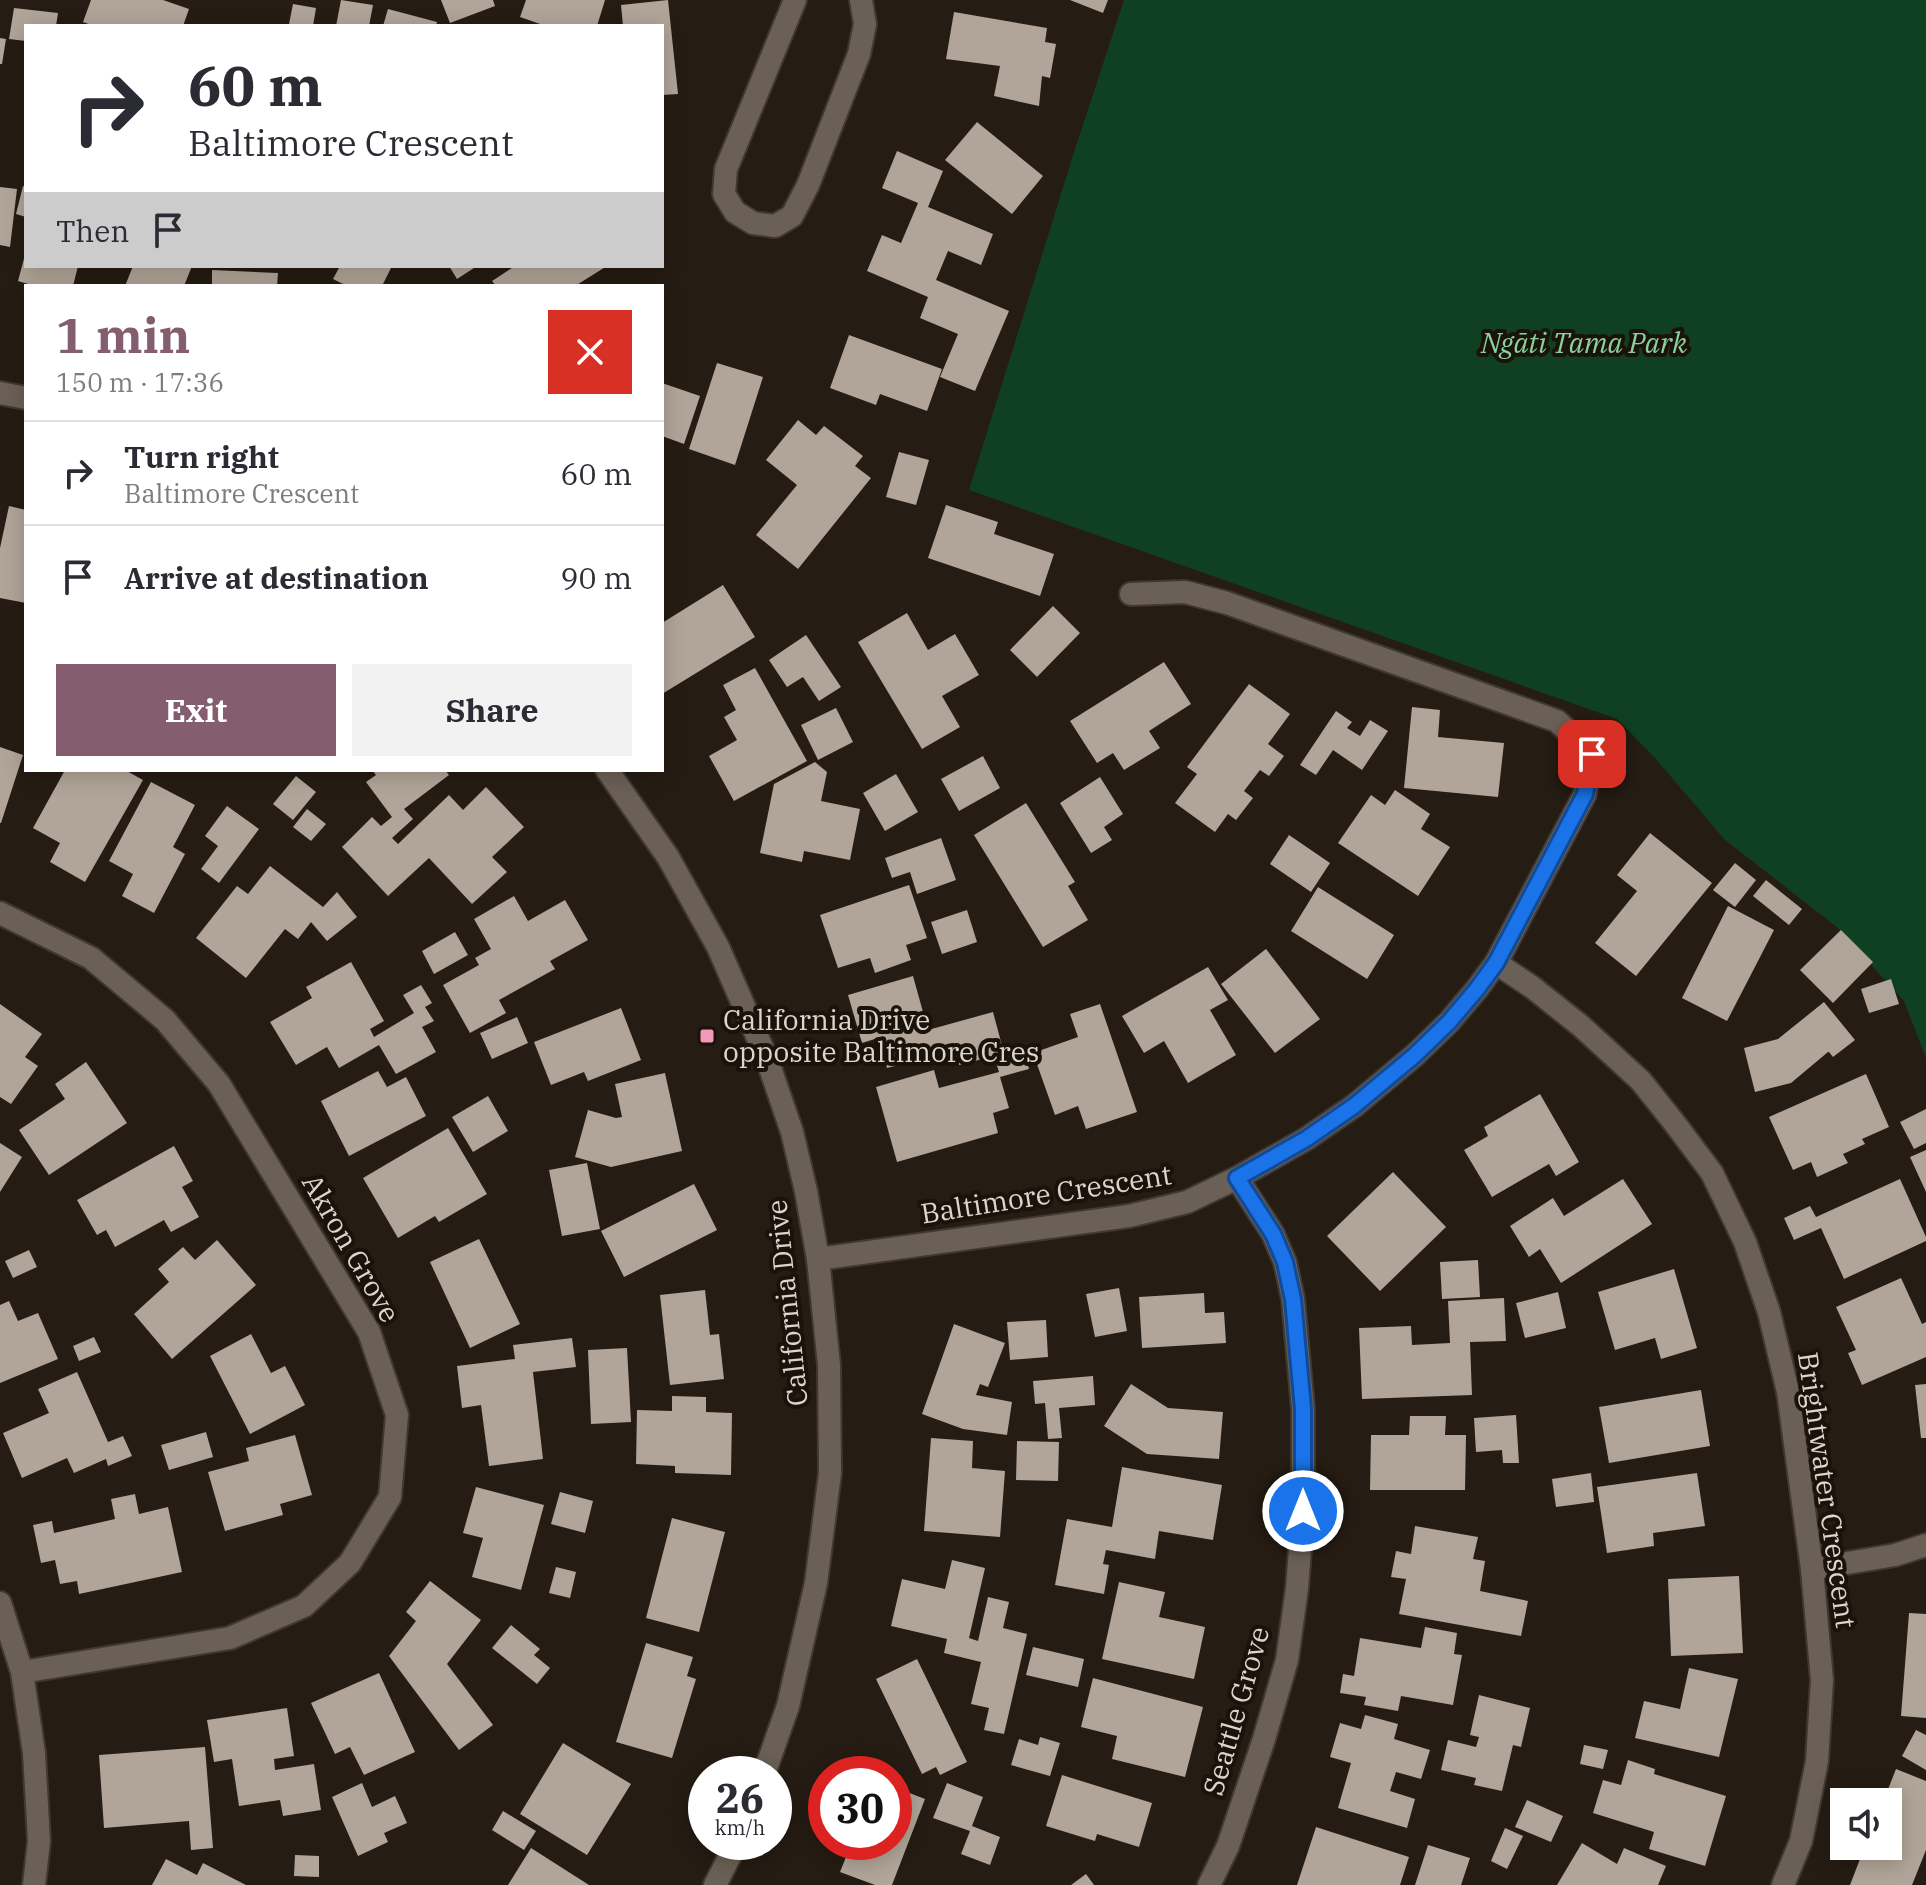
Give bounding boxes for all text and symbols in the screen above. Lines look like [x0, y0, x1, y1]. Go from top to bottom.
text: 60 m [188, 49, 323, 121]
icon: right [56, 56, 160, 160]
text: Baltimore Crescent [188, 119, 514, 166]
icon: arrive [146, 208, 190, 252]
text: Then [56, 211, 130, 250]
text: 1 min [56, 304, 190, 366]
button: close [548, 310, 632, 394]
park label: Ngāti Tama Park [1480, 324, 1687, 361]
text: 150 m · 17:36 [56, 365, 224, 399]
text: Turn right [124, 437, 279, 476]
icon: right [56, 451, 100, 495]
text: 60 m [560, 454, 632, 493]
text: Baltimore Crescent [124, 476, 359, 510]
icon: arrive [56, 555, 100, 599]
text: Arrive at destination [124, 558, 429, 597]
text: 90 m [560, 558, 632, 597]
button: Exit [56, 664, 336, 756]
button: Share [352, 664, 632, 756]
pin [1558, 720, 1626, 788]
icon: arrive [1570, 732, 1614, 776]
place label: California Drive opposite Baltimore Cres [723, 1001, 1039, 1070]
marker: California Drive opposite Baltimore Cres [698, 1027, 716, 1045]
street label: Baltimore Crescent [918, 1155, 1174, 1232]
street label: Akron Grove [294, 1167, 409, 1329]
street label: California Drive [757, 1198, 816, 1408]
street label: Brightwater Crescent [1790, 1349, 1865, 1631]
position arrow [1261, 1469, 1345, 1553]
street label: Seattle Grove [1194, 1622, 1277, 1800]
speed limit sign: 30 [808, 1756, 912, 1860]
text: 26 [716, 1772, 764, 1824]
map controls [1830, 1788, 1902, 1860]
button: sound [1830, 1788, 1902, 1860]
text: km/h [715, 1814, 765, 1841]

